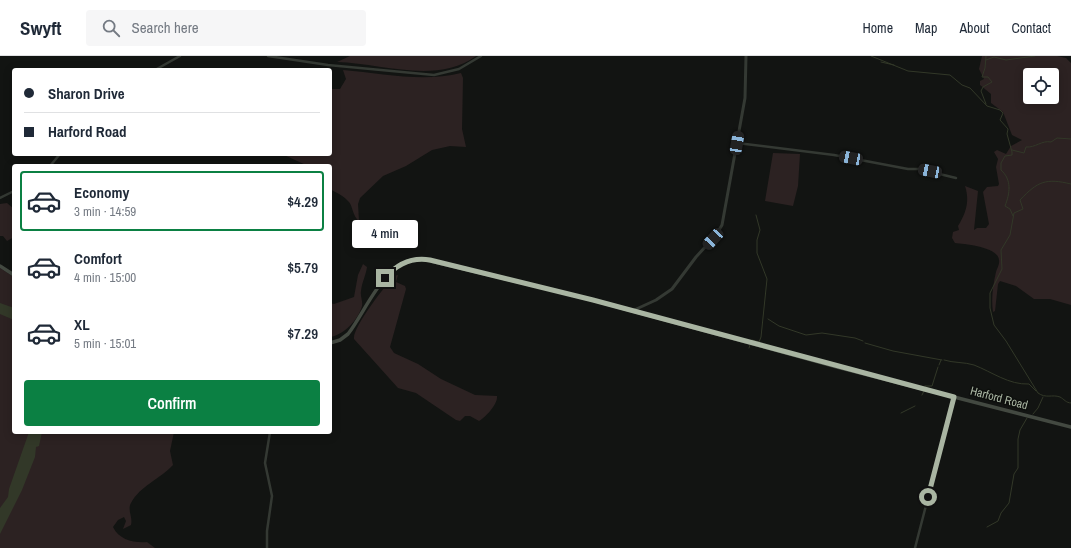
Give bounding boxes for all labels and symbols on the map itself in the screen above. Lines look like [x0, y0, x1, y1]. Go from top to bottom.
car [729, 130, 745, 156]
car [838, 150, 864, 166]
car [917, 163, 943, 179]
callout: 4 min [352, 220, 418, 248]
car [700, 226, 726, 252]
route end [376, 269, 394, 287]
street label: Harford Road [968, 383, 1030, 413]
route start [919, 488, 937, 506]

